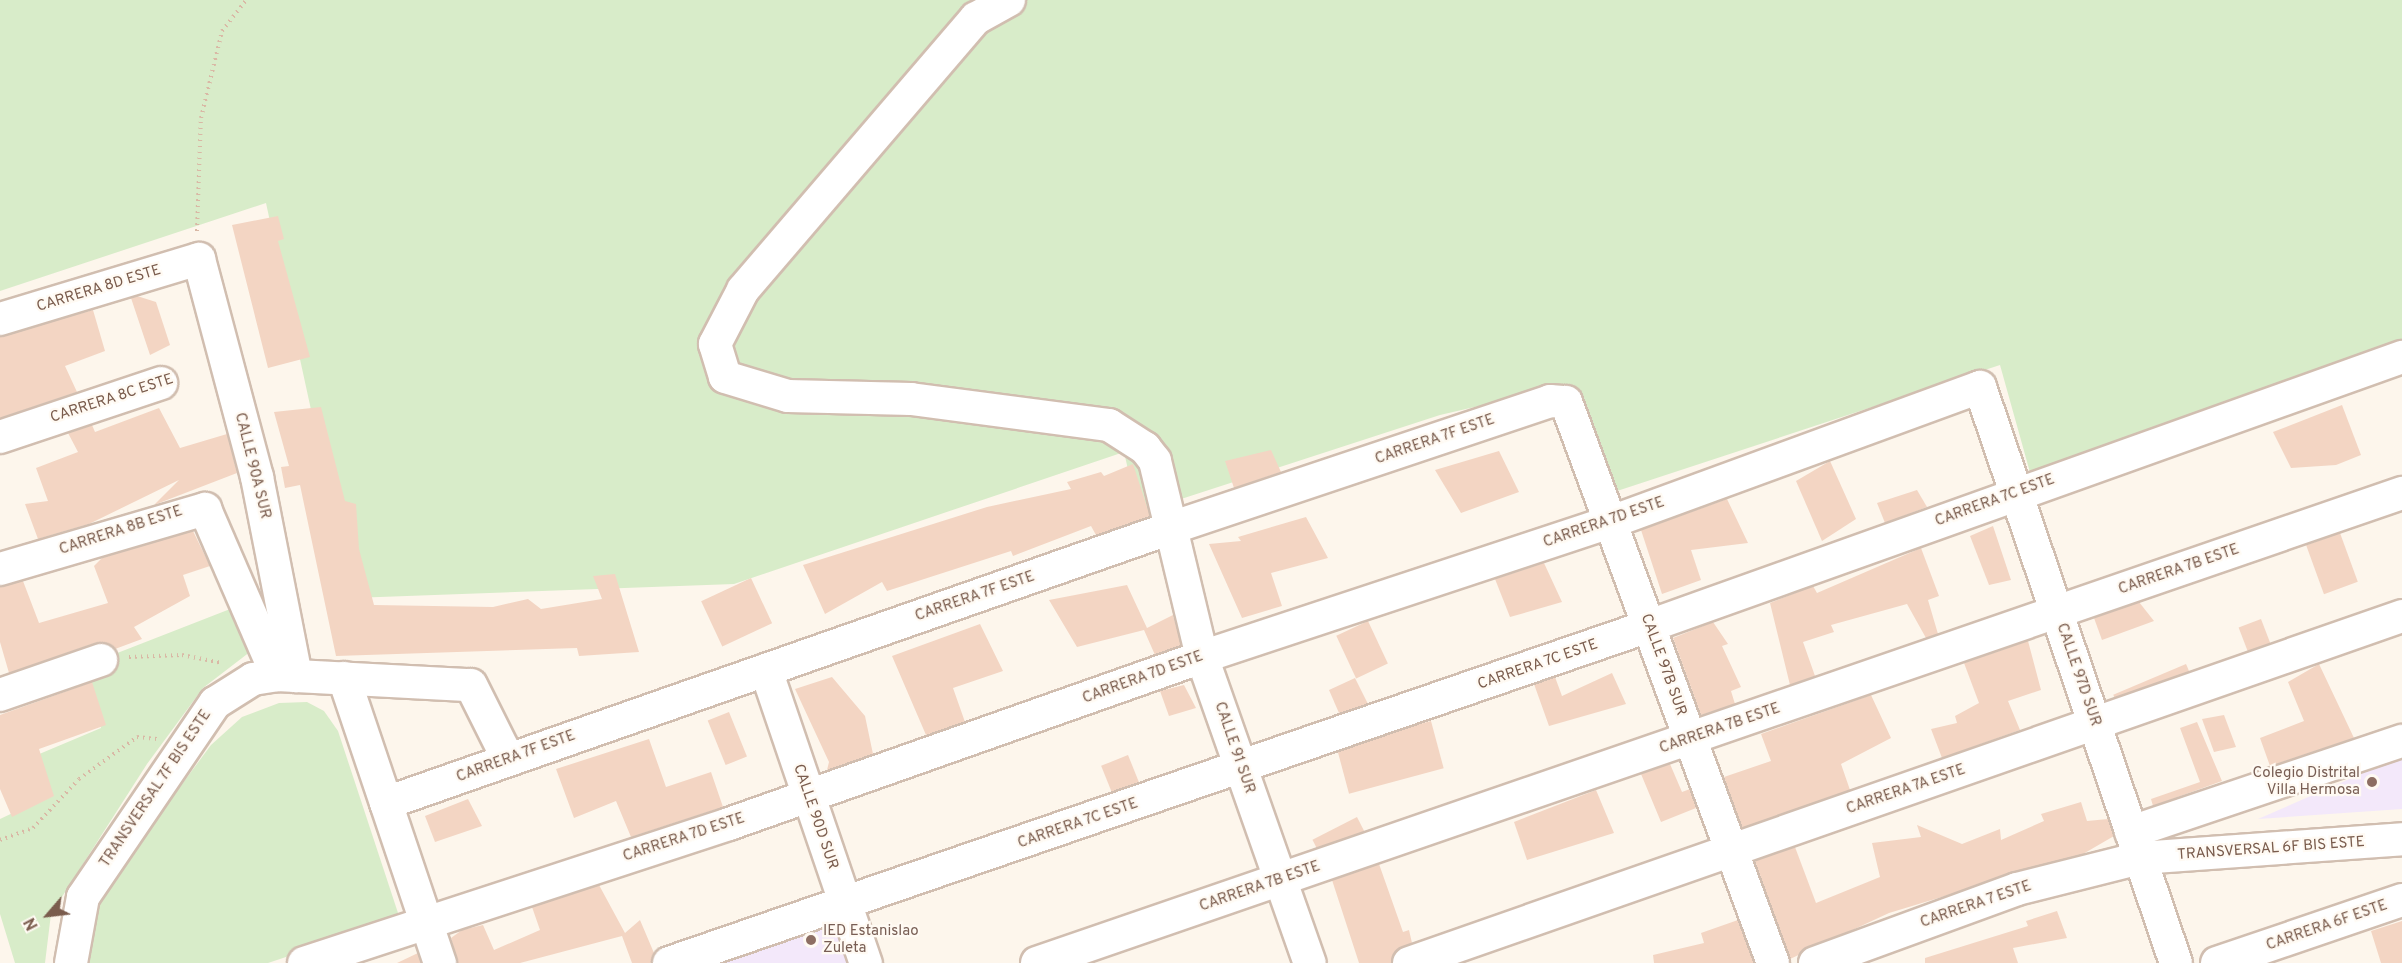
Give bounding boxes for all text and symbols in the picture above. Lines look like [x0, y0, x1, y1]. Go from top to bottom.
street label: CARRERA 8D ESTE [34, 261, 164, 317]
street label: CARRERA 8C ESTE [48, 371, 176, 427]
street label: CALLE 90A SUR [230, 411, 274, 521]
street label: CARRERA 7F ESTE [1372, 411, 1498, 469]
street label: CARRERA 7C ESTE [1932, 471, 2058, 531]
street label: CARRERA 7D ESTE [1540, 494, 1668, 552]
street label: CARRERA 8B ESTE [57, 502, 185, 560]
street label: CARRERA 7B ESTE [2116, 541, 2242, 599]
street label: CARRERA 7F ESTE [912, 568, 1038, 626]
street label: CALLE 97B SUR [1636, 611, 1690, 719]
street label: CALLE 97D SUR [2052, 621, 2104, 729]
street label: CARRERA 7C ESTE [1475, 636, 1601, 694]
street label: CARRERA 7D ESTE [1080, 648, 1206, 708]
street label: CALLE 91 SUR [1210, 700, 1258, 796]
street label: CARRERA 7B ESTE [1657, 700, 1783, 758]
street label: TRANSVERSAL 7F BIS ESTE [96, 706, 216, 872]
street label: CARRERA 7F ESTE [454, 727, 578, 787]
street label: CARRERA 7A ESTE [1843, 761, 1969, 819]
street label: CALLE 90D SUR [789, 762, 841, 872]
place label: Colegio Distrital Villa Hermosa [2253, 764, 2360, 799]
marker: Colegio Distrital Villa Hermosa [2365, 775, 2379, 789]
street label: CARRERA 7C ESTE [1015, 795, 1141, 853]
street label: CARRERA 7D ESTE [620, 810, 748, 866]
street label: TRANSVERSAL 6F BIS ESTE [2176, 833, 2366, 865]
street label: CARRERA 7B ESTE [1197, 858, 1323, 916]
street label: CARRERA 7 ESTE [1917, 877, 2035, 933]
north arrow [18, 885, 78, 945]
street label: CARRERA 6F ESTE [2264, 897, 2390, 955]
text: N [21, 914, 44, 933]
place label: IED Estanislao Zuleta [823, 922, 919, 957]
marker: IED Estanislao Zuleta [804, 933, 818, 947]

